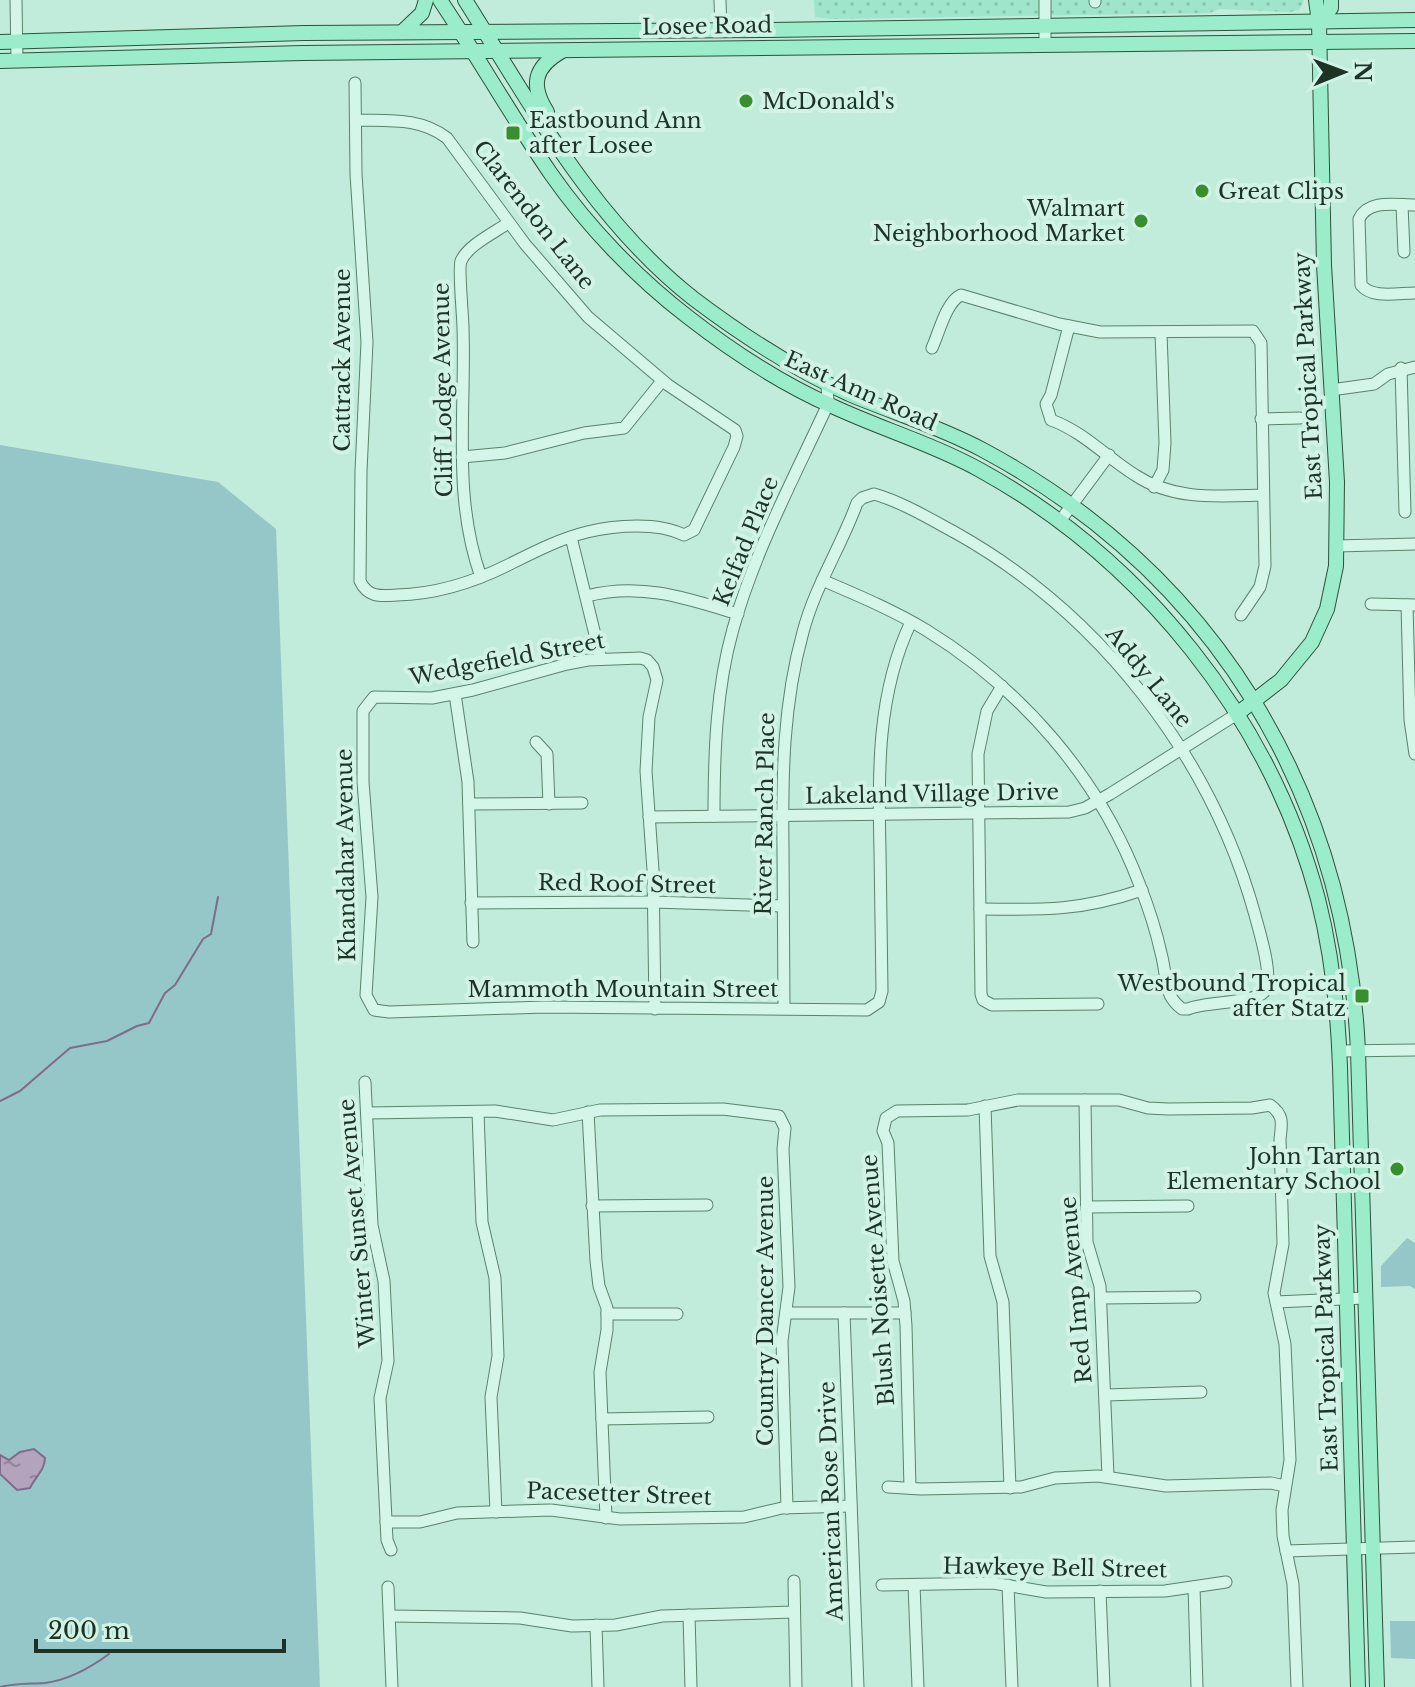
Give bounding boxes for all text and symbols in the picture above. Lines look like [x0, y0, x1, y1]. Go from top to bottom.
street label: Losee Road [642, 11, 773, 41]
north arrow [1303, 32, 1383, 112]
text: N [1349, 61, 1376, 83]
place label: McDonald's [762, 88, 895, 115]
marker: McDonald's [737, 92, 755, 110]
place label: Eastbound Ann after Losee [529, 107, 702, 159]
marker: Eastbound Ann after Losee [504, 124, 522, 142]
street label: Clarendon Lane [467, 135, 601, 295]
place label: Great Clips [1218, 178, 1344, 205]
marker: Great Clips [1193, 182, 1211, 200]
place label: Walmart Neighborhood Market [873, 195, 1126, 247]
marker: Walmart Neighborhood Market [1132, 212, 1150, 230]
street label: East Tropical Parkway [1288, 251, 1328, 501]
street label: Cattrack Avenue [329, 268, 356, 452]
street label: Cliff Lodge Avenue [428, 282, 458, 498]
street label: East Ann Road [781, 345, 942, 437]
street label: Kelfad Place [708, 472, 784, 610]
street label: Addy Lane [1100, 620, 1198, 733]
street label: Wedgefield Street [406, 627, 608, 691]
street label: River Ranch Place [750, 712, 780, 916]
street label: Khandahar Avenue [331, 748, 361, 962]
street label: Lakeland Village Drive [805, 778, 1059, 810]
street label: Red Roof Street [538, 869, 717, 899]
place label: Westbound Tropical after Statz [1116, 970, 1346, 1022]
street label: Mammoth Mountain Street [468, 976, 779, 1003]
marker: Westbound Tropical after Statz [1353, 987, 1371, 1005]
street label: Winter Sunset Avenue [333, 1097, 381, 1350]
place label: John Tartan Elementary School [1166, 1143, 1381, 1195]
street label: Blush Noisette Avenue [856, 1153, 900, 1407]
marker: John Tartan Elementary School [1388, 1160, 1406, 1178]
street label: Country Dancer Avenue [752, 1176, 779, 1446]
street label: Red Imp Avenue [1054, 1195, 1098, 1385]
street label: East Tropical Parkway [1308, 1224, 1344, 1472]
street label: American Rose Drive [813, 1381, 849, 1622]
street label: Pacesetter Street [526, 1477, 713, 1511]
street label: Hawkeye Bell Street [942, 1553, 1168, 1583]
scale bar [36, 1603, 284, 1653]
text: 200 m [48, 1616, 130, 1645]

